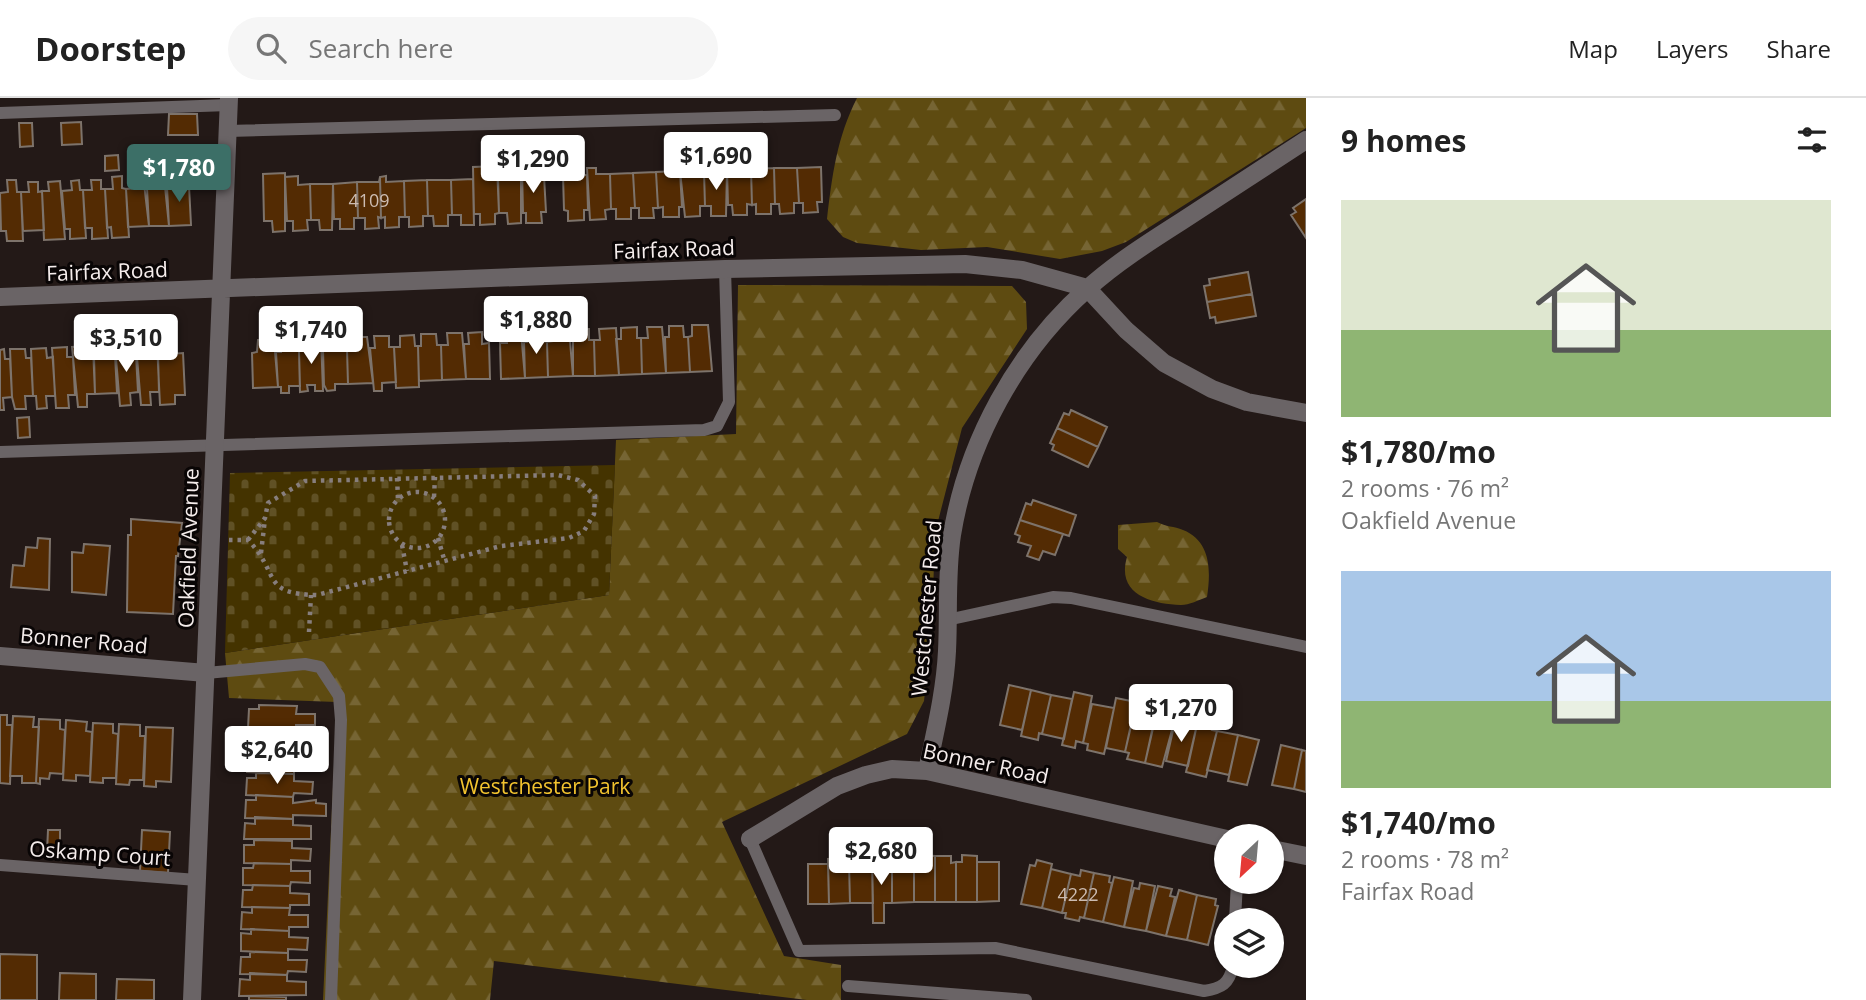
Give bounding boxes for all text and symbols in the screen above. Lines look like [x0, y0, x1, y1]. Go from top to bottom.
search box [228, 17, 718, 80]
text: Doorstep [35, 26, 186, 71]
icon: search [252, 29, 290, 67]
text: Search here [308, 30, 453, 66]
text: Map [1568, 32, 1618, 65]
text: Layers [1656, 32, 1729, 65]
text: Share [1767, 32, 1831, 65]
text: 9 homes [1341, 120, 1466, 161]
icon: filters [1793, 121, 1831, 159]
pin: $1,690 [659, 132, 773, 192]
pin: $1,290 [476, 136, 590, 195]
text: $1,690 [680, 139, 752, 171]
text: $1,290 [497, 142, 569, 174]
pin: $1,780 [122, 144, 236, 204]
text: $1,780 [143, 151, 215, 183]
house number: 4109 [348, 188, 390, 212]
street label: Fairfax Road [613, 233, 735, 265]
icon: home [1523, 245, 1649, 371]
street label: Fairfax Road [46, 255, 168, 287]
pin: $1,880 [479, 296, 593, 356]
text: $1,880 [500, 303, 572, 335]
pin: $1,740 [254, 306, 368, 366]
text: $1,740 [275, 313, 347, 345]
pin: $3,510 [69, 314, 183, 374]
text: $3,510 [90, 321, 162, 353]
text: $1,780/mo [1341, 431, 1496, 472]
street label: Oakfield Avenue [171, 468, 205, 628]
text: 2 rooms · 76 m² [1341, 472, 1509, 504]
text: Oakfield Avenue [1341, 504, 1516, 536]
street label: Westchester Road [904, 519, 948, 697]
icon: home [1523, 616, 1649, 742]
street label: Bonner Road [19, 620, 149, 660]
pin: $1,270 [1124, 684, 1238, 744]
text: $1,270 [1145, 691, 1217, 723]
pin: $2,640 [220, 726, 334, 786]
text: $2,640 [241, 733, 313, 765]
street label: Bonner Road [921, 736, 1051, 790]
park label: Westchester Park [460, 772, 630, 800]
text: $1,740/mo [1341, 802, 1496, 843]
north arrow [1214, 824, 1284, 894]
map controls [1214, 824, 1284, 978]
pin: $2,680 [824, 828, 938, 887]
street label: Oskamp Court [28, 834, 172, 872]
text: $2,680 [845, 834, 917, 866]
text: 2 rooms · 78 m² [1341, 843, 1509, 875]
text: Fairfax Road [1341, 875, 1474, 907]
house number: 4222 [1057, 882, 1099, 906]
button: layers [1214, 908, 1284, 978]

